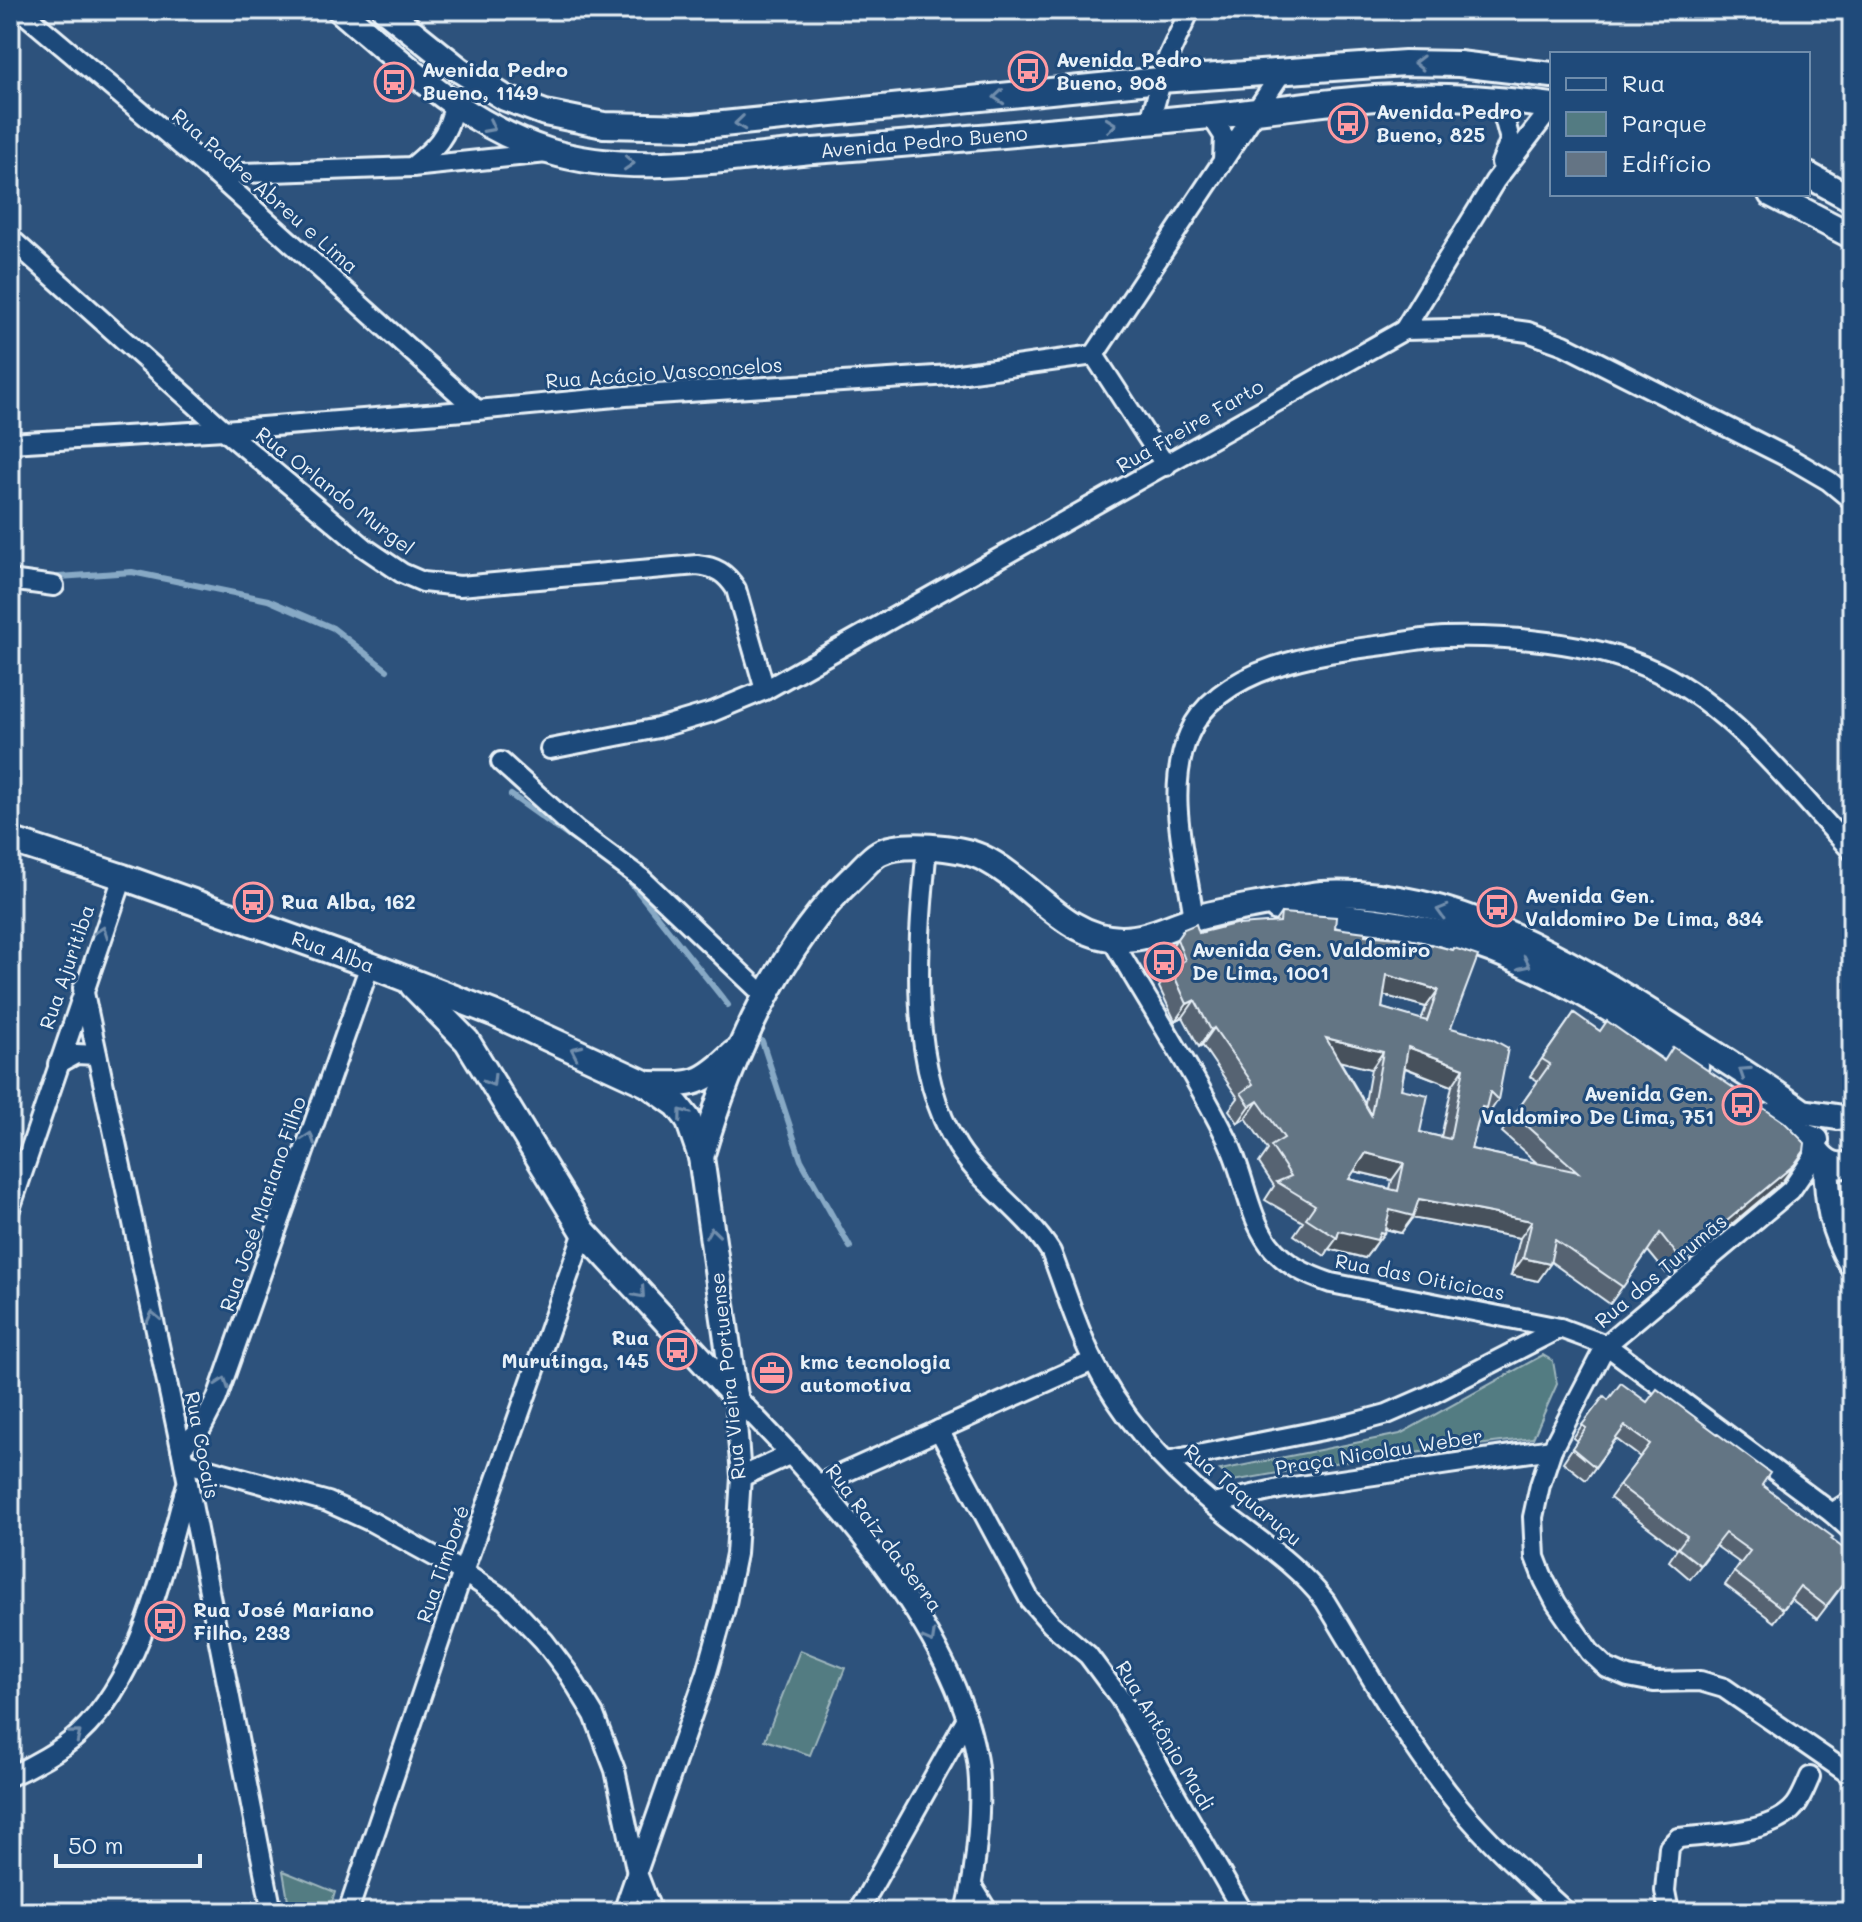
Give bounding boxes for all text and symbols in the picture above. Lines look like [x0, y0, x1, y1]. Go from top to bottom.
place label: Avenida Pedro Bueno, 908 [1056, 46, 1202, 95]
bus stop icon: Avenida Pedro Bueno, 908 [1007, 50, 1049, 92]
legend [1550, 52, 1810, 196]
one-way arrow [1412, 55, 1425, 72]
place label: Avenida Pedro Bueno, 1149 [422, 56, 568, 105]
bus stop icon: Avenida Pedro Bueno, 1149 [373, 61, 415, 103]
text: Rua [1622, 67, 1665, 98]
one-way arrow [992, 88, 1005, 105]
place label: Avenida Pedro Bueno, 825 [1376, 98, 1522, 147]
street label: Rua Padre Abreu e Lima [167, 102, 364, 278]
bus stop icon: Avenida Pedro Bueno, 825 [1327, 102, 1369, 144]
text: Parque [1622, 107, 1707, 138]
one-way arrow [734, 114, 747, 131]
one-way arrow [481, 117, 496, 132]
one-way arrow [1105, 117, 1118, 134]
street label: Avenida Pedro Bueno [819, 119, 1029, 163]
text: Edifício [1622, 147, 1711, 178]
one-way arrow [623, 154, 636, 171]
street label: Rua Acácio Vasconcelos [545, 351, 783, 393]
street label: Rua Freire Farto [1111, 372, 1268, 478]
street label: Rua Orlando Murgel [251, 420, 420, 560]
bus stop icon: Rua Alba, 162 [232, 881, 274, 923]
place label: Avenida Gen. Valdomiro De Lima, 834 [1525, 882, 1764, 931]
bus stop icon: Avenida Gen. Valdomiro De Lima, 834 [1476, 886, 1518, 928]
place label: Rua Alba, 162 [281, 888, 416, 914]
street label: Rua Ajuritiba [33, 901, 100, 1033]
one-way arrow [1435, 904, 1449, 920]
street label: Rua Alba [288, 924, 379, 978]
one-way arrow [93, 926, 109, 940]
place label: Avenida Gen. Valdomiro De Lima, 1001 [1192, 936, 1430, 985]
bus stop icon: Avenida Gen. Valdomiro De Lima, 1001 [1143, 941, 1185, 983]
one-way arrow [1516, 954, 1531, 970]
one-way arrow [570, 1045, 585, 1061]
one-way arrow [1738, 1067, 1753, 1082]
one-way arrow [481, 1072, 497, 1087]
place label: Avenida Gen. Valdomiro De Lima, 751 [1481, 1080, 1714, 1129]
bus stop icon: Avenida Gen. Valdomiro De Lima, 751 [1721, 1084, 1763, 1126]
street label: Rua José Mariano Filho [213, 1093, 311, 1315]
one-way arrow [678, 1108, 693, 1123]
one-way arrow [299, 1132, 316, 1146]
street label: Rua dos Turumãs [1589, 1207, 1732, 1333]
one-way arrow [704, 1227, 721, 1240]
street label: Rua das Oiticicas [1333, 1247, 1507, 1305]
street label: Rua Vieira Portuense [703, 1271, 751, 1481]
one-way arrow [630, 1284, 645, 1298]
one-way arrow [145, 1311, 162, 1324]
place label: Rua Murutinga, 145 [502, 1324, 649, 1373]
bus stop icon: Rua Murutinga, 145 [656, 1329, 698, 1371]
place label: kmc tecnologia automotiva [800, 1348, 951, 1397]
office icon: kmc tecnologia automotiva [751, 1352, 793, 1394]
one-way arrow [213, 1377, 229, 1391]
street label: Rua Cocais [180, 1389, 226, 1501]
street label: Praça Nicolau Weber [1273, 1422, 1484, 1480]
street label: Rua Taquaruçu [1179, 1437, 1308, 1551]
street label: Rua Raiz da Serra [820, 1458, 949, 1617]
street label: Rua Timboré [410, 1501, 474, 1626]
place label: Rua José Mariano Filho, 233 [193, 1596, 374, 1645]
bus stop icon: Rua José Mariano Filho, 233 [144, 1600, 186, 1642]
one-way arrow [920, 1629, 936, 1644]
street label: Rua Antônio Madi [1111, 1656, 1221, 1815]
one-way arrow [66, 1730, 81, 1745]
scale bar [56, 1818, 200, 1868]
text: 50 m [68, 1829, 124, 1860]

